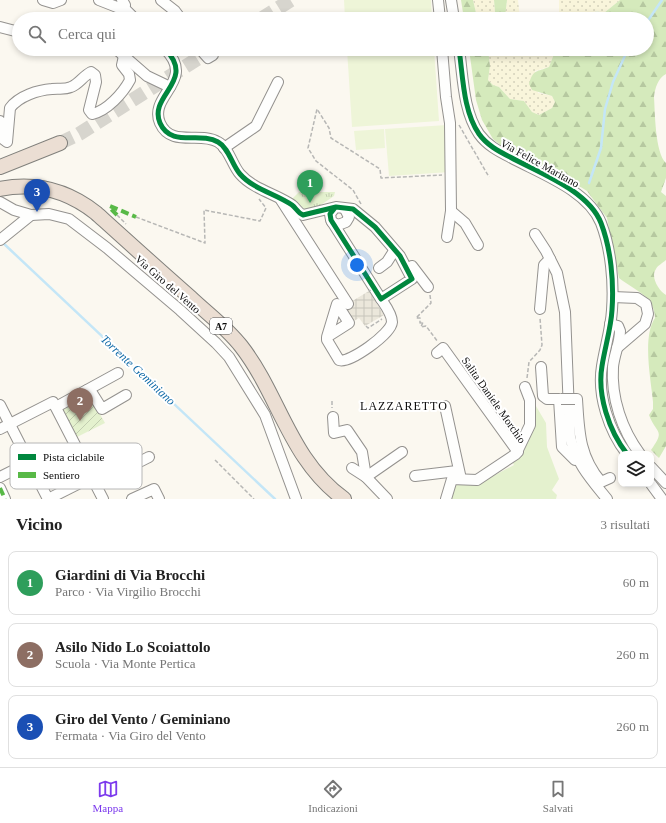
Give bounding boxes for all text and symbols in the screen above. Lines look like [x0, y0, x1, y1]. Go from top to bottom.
search box [12, 12, 654, 56]
icon: search [26, 23, 48, 45]
text: Cerca qui [58, 26, 116, 42]
street label: Via Felice Maritano [499, 136, 582, 190]
pin: 1 [297, 170, 323, 203]
pin: 3 [24, 179, 50, 212]
street label: Via Giro del Vento [133, 252, 203, 316]
your location [347, 255, 367, 275]
road number: A7 [210, 318, 232, 334]
water label: Torrente Geminiano [98, 332, 178, 408]
street label: Salita Daniele Morchio [460, 355, 529, 446]
pin: 2 [67, 388, 93, 421]
district label: LAZZARETTO [360, 399, 448, 413]
legend [10, 443, 142, 489]
text: Pista ciclabile [43, 451, 105, 463]
map controls [618, 451, 654, 487]
button: layers [618, 451, 654, 487]
text: Sentiero [43, 469, 80, 481]
text: Vicino [16, 515, 63, 534]
text: 3 risultati [601, 517, 650, 532]
text: Giardini di Via Brocchi [55, 567, 205, 583]
text: 1 [27, 575, 33, 590]
text: 60 m [623, 575, 649, 590]
text: Parco · Via Virgilio Brocchi [55, 584, 201, 599]
text: Asilo Nido Lo Scoiattolo [55, 639, 210, 655]
text: 2 [27, 647, 33, 662]
text: 260 m [616, 647, 649, 662]
text: Scuola · Via Monte Pertica [55, 656, 196, 671]
text: Giro del Vento / Geminiano [55, 711, 231, 727]
text: 3 [27, 719, 33, 734]
text: 260 m [616, 719, 649, 734]
text: Fermata · Via Giro del Vento [55, 728, 206, 743]
tab: Mappa [93, 778, 123, 814]
tab: Indicazioni [308, 778, 358, 814]
tab: Salvati [543, 778, 573, 814]

